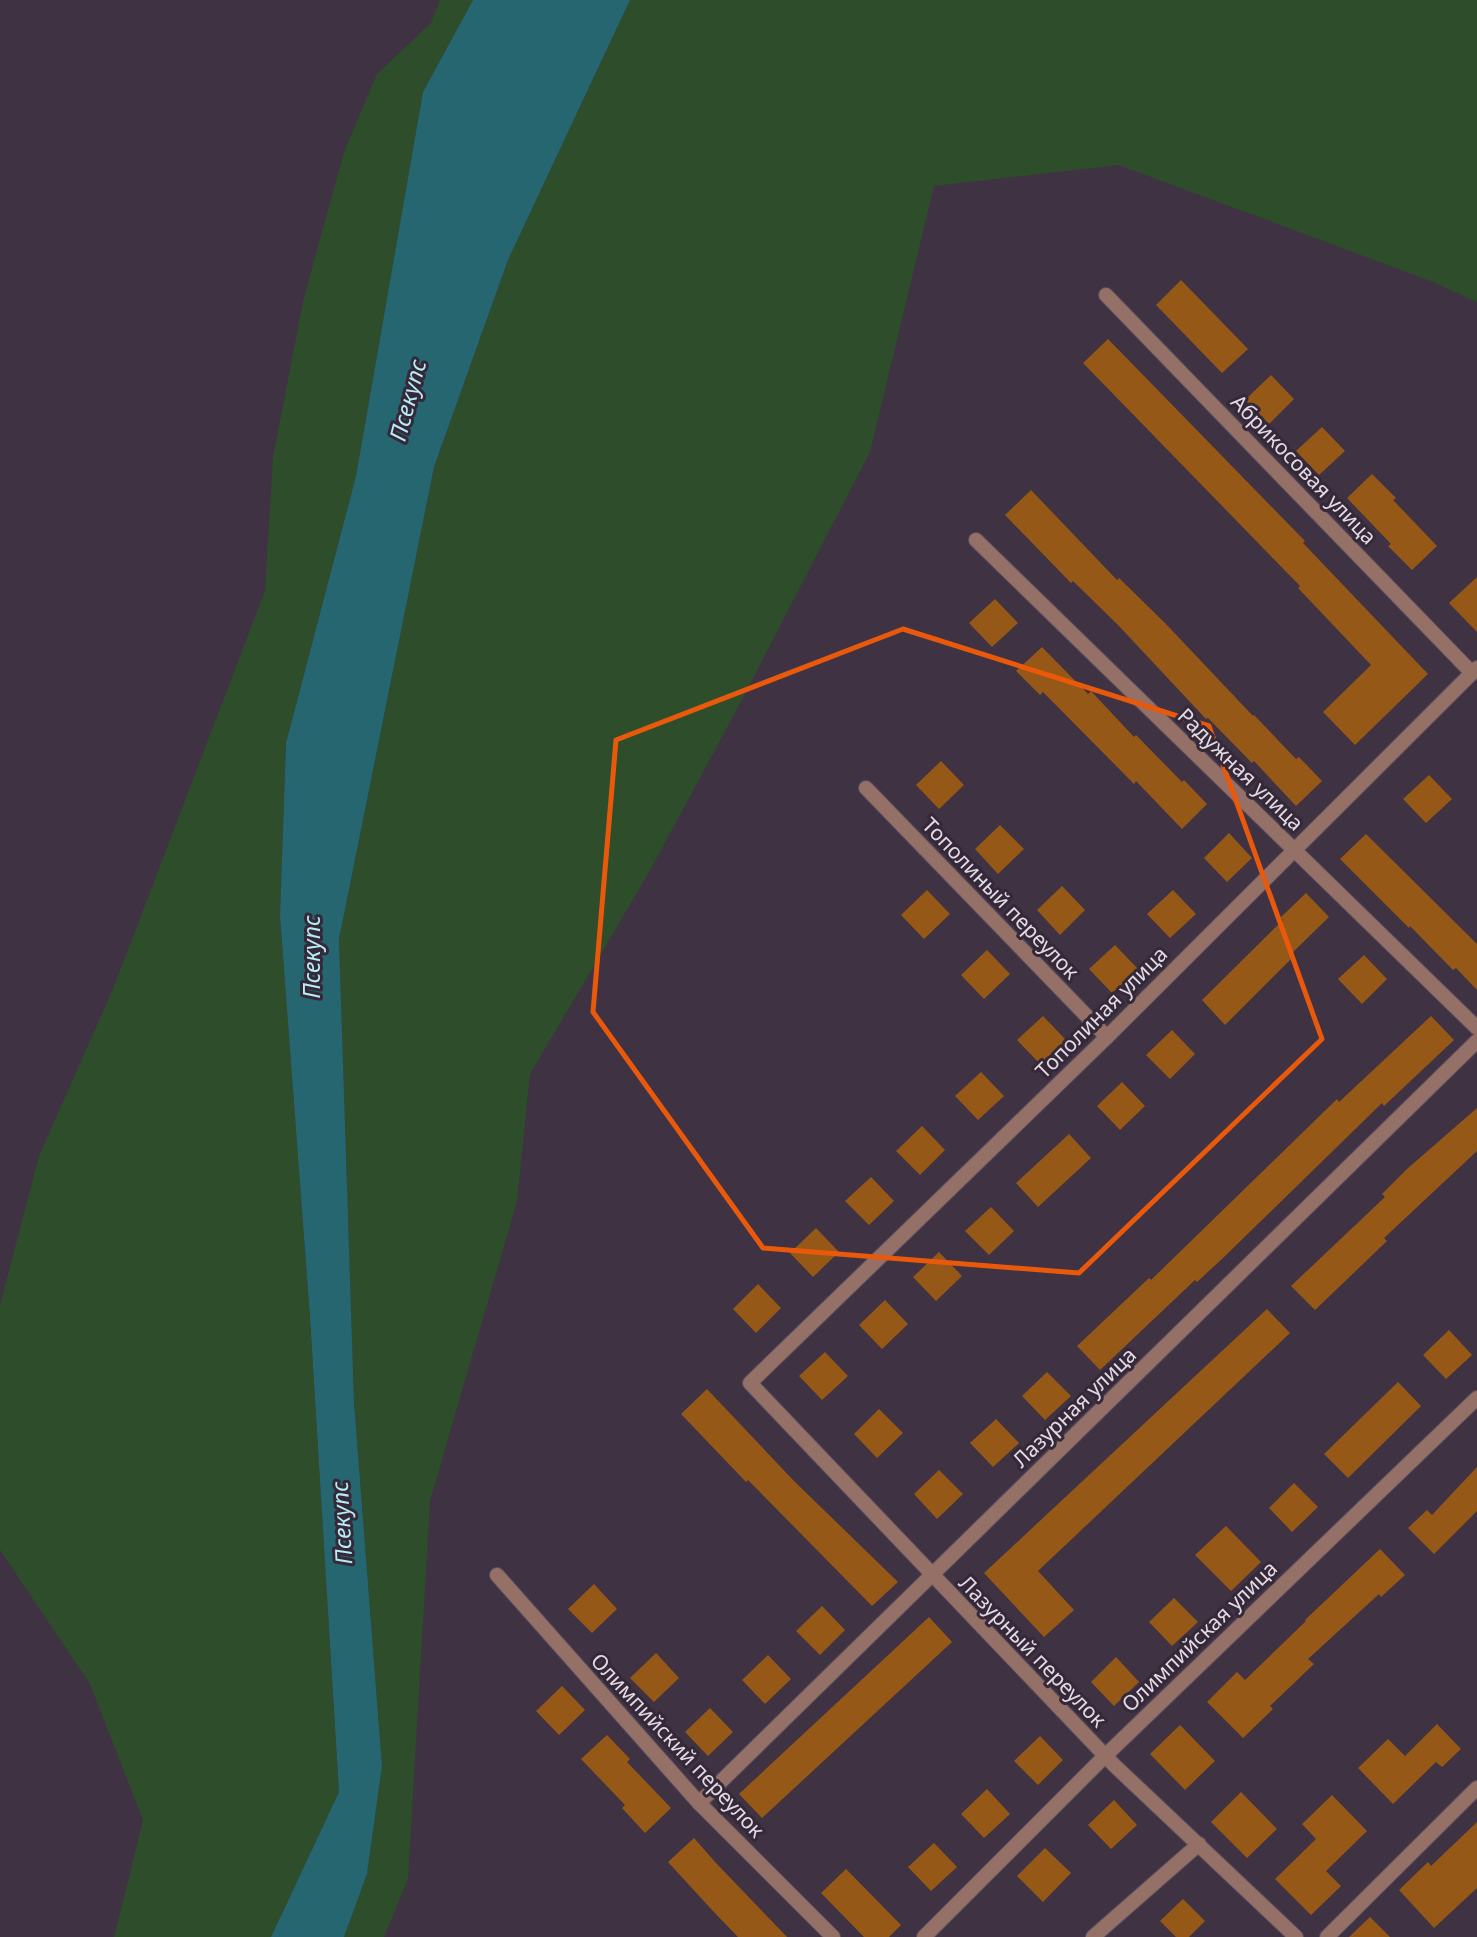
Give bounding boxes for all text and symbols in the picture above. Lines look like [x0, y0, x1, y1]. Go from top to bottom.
water label: Псекупс [381, 355, 433, 444]
street label: Абрикосовая улица [1225, 388, 1383, 550]
street label: Радужная улица [1172, 702, 1310, 836]
street label: Тополиный переулок [916, 811, 1086, 985]
water label: Псекупс [295, 915, 327, 999]
street label: Тополиная улица [1029, 940, 1173, 1084]
street label: Лазурная улица [1006, 1341, 1142, 1473]
water label: Псекупс [323, 1480, 359, 1565]
street label: Олимпийская улица [1115, 1554, 1283, 1718]
street label: Лазурный переулок [953, 1569, 1113, 1733]
street label: Олимпийский переулок [585, 1647, 771, 1843]

